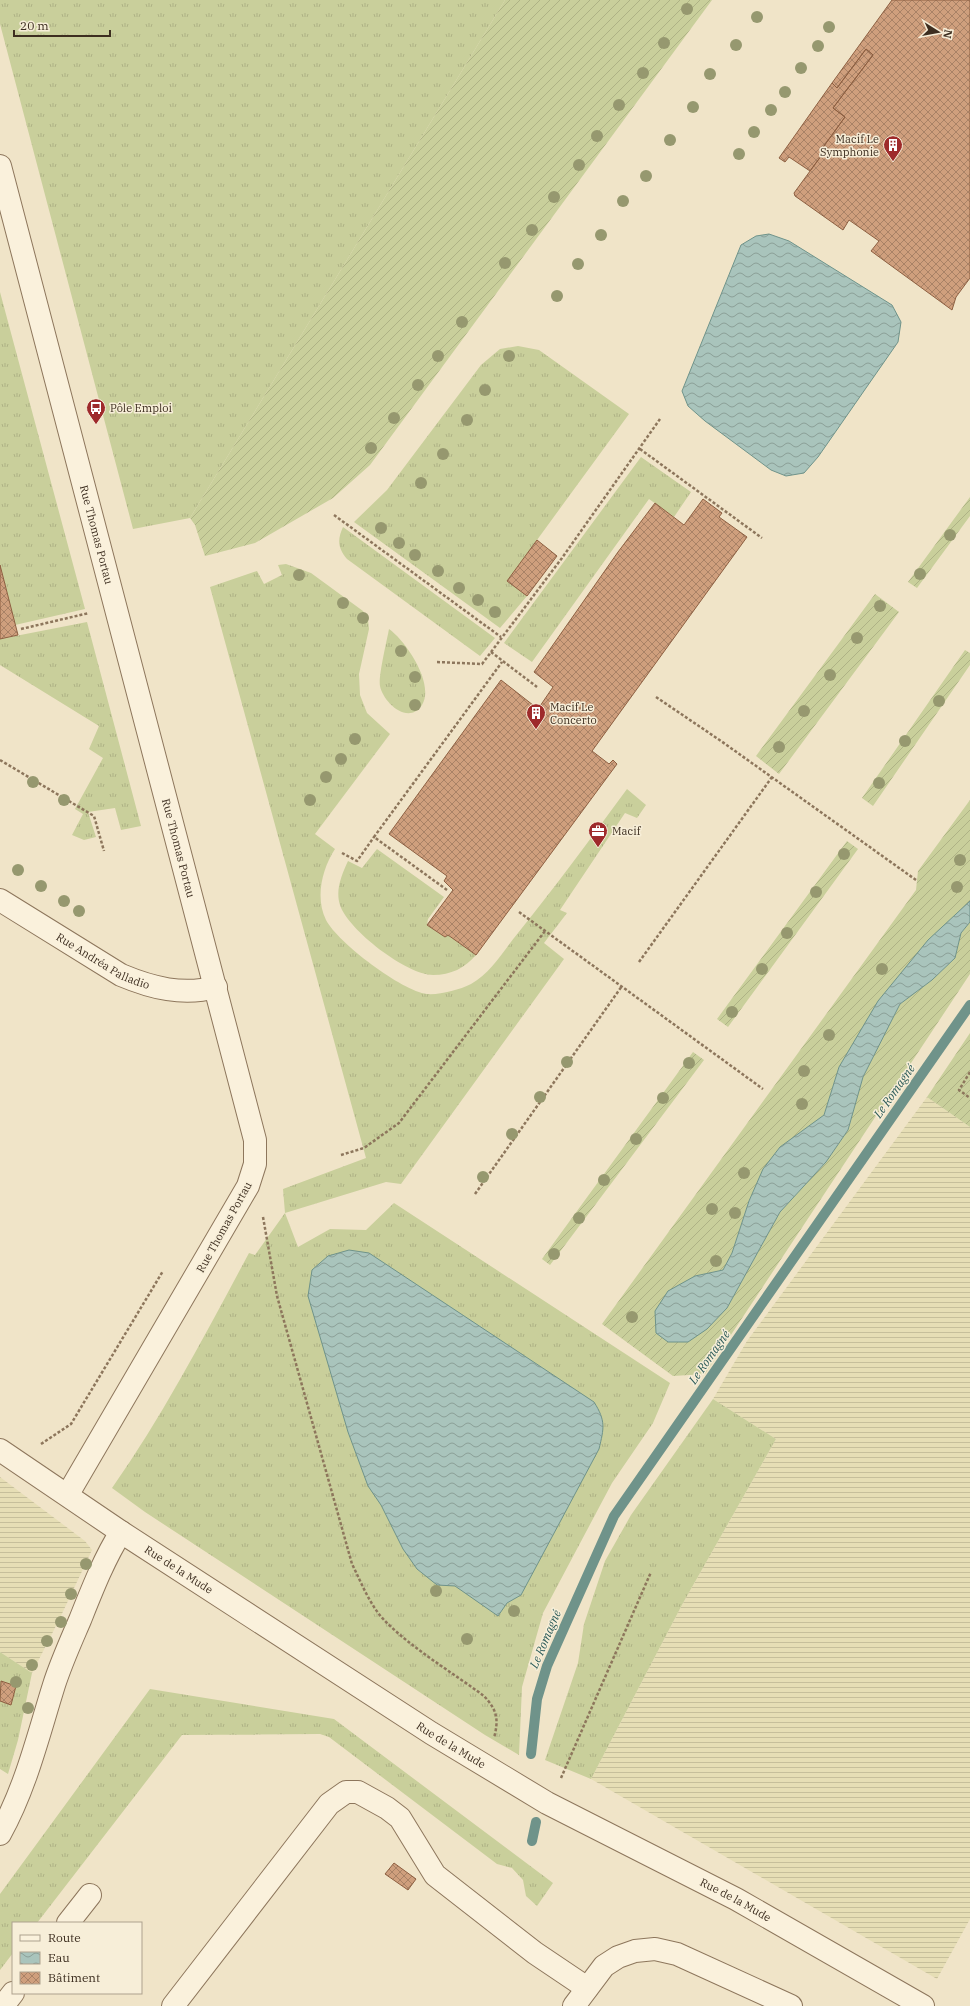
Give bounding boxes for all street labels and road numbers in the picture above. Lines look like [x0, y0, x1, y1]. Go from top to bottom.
street label: Rue Thomas Portau [77, 484, 116, 586]
street label: Rue Thomas Portau [159, 797, 198, 899]
street label: Rue Andréa Palladio [54, 930, 151, 992]
street label: Rue Thomas Portau [193, 1179, 255, 1275]
street label: Rue de la Mude [142, 1542, 216, 1597]
street label: Rue de la Mude [414, 1718, 488, 1771]
street label: Rue de la Mude [698, 1875, 774, 1925]

